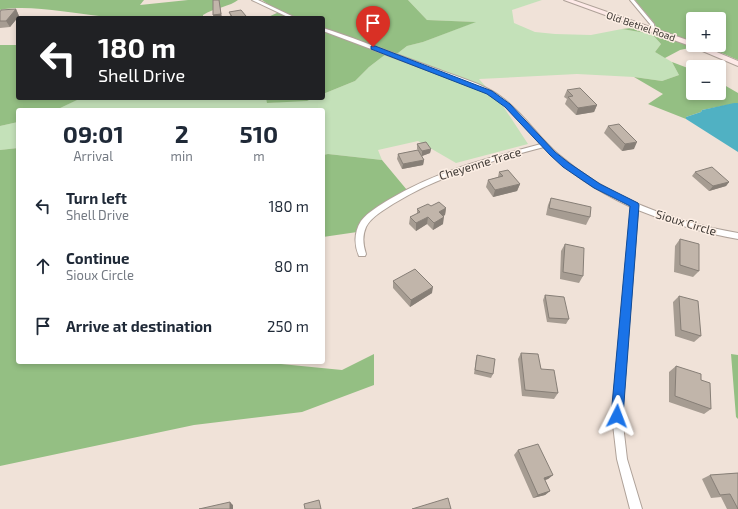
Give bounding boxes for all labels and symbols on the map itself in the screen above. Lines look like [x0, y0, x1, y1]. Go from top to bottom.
pin [356, 6, 390, 47]
street label: Old Bethel Road [605, 9, 677, 43]
street label: Cheyenne Trace [437, 144, 522, 182]
street label: Sioux Circle [654, 206, 718, 238]
position arrow [596, 395, 638, 437]

